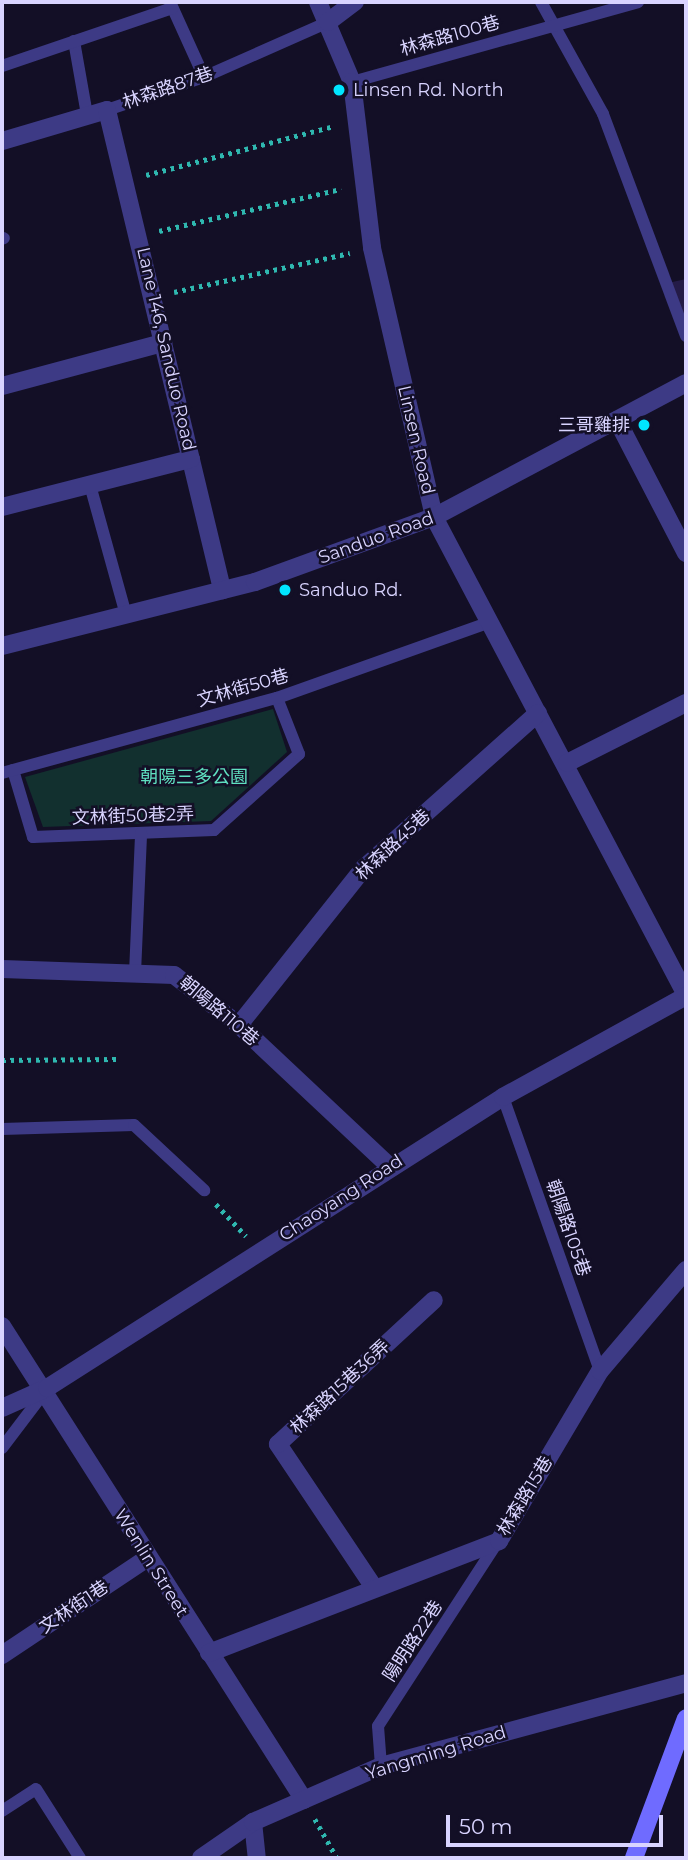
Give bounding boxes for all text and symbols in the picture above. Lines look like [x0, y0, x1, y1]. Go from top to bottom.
street label: 林森路100巷 [398, 12, 502, 60]
street label: 林森路87巷 [120, 62, 216, 114]
place label: Linsen Rd. North [353, 79, 504, 101]
marker: Linsen Rd. North [331, 82, 347, 98]
street label: Lane 146, Sanduo Road [132, 245, 200, 453]
street label: Linsen Road [393, 383, 439, 497]
place label: 三哥雞排 [558, 414, 630, 436]
marker: 三哥雞排 [636, 417, 652, 433]
street label: Sanduo Road [315, 507, 437, 569]
place label: Sanduo Rd. [299, 579, 402, 601]
marker: Sanduo Rd. [277, 582, 293, 598]
street label: 文林街50巷 [195, 665, 291, 711]
park label: 朝陽三多公園 [140, 766, 248, 788]
street label: 文林街50巷2弄 [71, 803, 195, 829]
street label: 林森路45巷 [351, 805, 435, 885]
street label: 朝陽路110巷 [175, 972, 263, 1050]
street label: Chaoyang Road [275, 1150, 407, 1246]
street label: 朝陽路105巷 [541, 1177, 595, 1279]
street label: 林森路15巷36弄 [286, 1336, 394, 1438]
street label: 林森路15巷 [493, 1452, 557, 1540]
street label: Wenlin Street [109, 1505, 193, 1621]
street label: 文林街1巷 [35, 1576, 113, 1638]
street label: 陽明路22巷 [379, 1596, 447, 1686]
street label: Yangming Road [363, 1721, 509, 1785]
scale bar [450, 1800, 667, 1844]
text: 50 m [459, 1814, 513, 1839]

